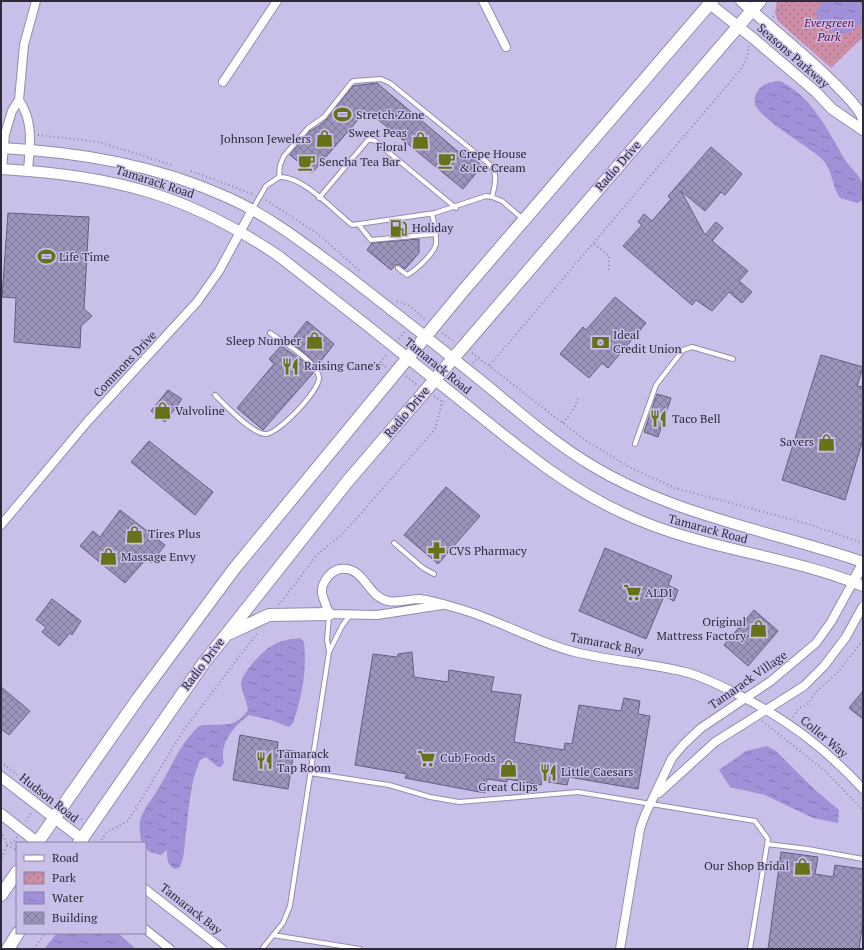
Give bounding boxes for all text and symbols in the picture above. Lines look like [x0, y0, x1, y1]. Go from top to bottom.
park label: Evergreen Park [803, 15, 854, 44]
street label: Seasons Parkway [754, 20, 833, 92]
sports icon: Stretch Zone [333, 105, 353, 125]
place label: Stretch Zone [356, 107, 424, 122]
place label: Sweet Peas Floral [348, 125, 407, 154]
shop icon: Johnson Jewelers [314, 129, 334, 149]
shop icon: Sweet Peas Floral [410, 130, 430, 150]
place label: Johnson Jewelers [220, 131, 311, 146]
street label: Radio Drive [592, 137, 644, 194]
place label: Crepe House & Ice Cream [459, 146, 527, 175]
cafe icon: Crepe House & Ice Cream [436, 151, 456, 171]
cafe icon: Sencha Tea Bar [296, 152, 316, 172]
place label: Sencha Tea Bar [319, 154, 400, 169]
street label: Tamarack Road [114, 162, 197, 201]
fuel station icon: Holiday [389, 218, 409, 238]
place label: Holiday [412, 220, 454, 235]
sports icon: Life Time [36, 247, 56, 267]
place label: Life Time [59, 249, 109, 264]
street label: Commons Drive [90, 327, 159, 400]
place label: Ideal Credit Union [613, 327, 682, 356]
shop icon: Sleep Number [304, 331, 324, 351]
bank icon: Ideal Credit Union [590, 332, 610, 352]
place label: Sleep Number [226, 333, 301, 348]
street label: Tamarack Road [402, 334, 475, 397]
restaurant icon: Raising Cane's [281, 356, 301, 376]
place label: Raising Cane's [304, 358, 380, 373]
street label: Radio Drive [381, 383, 432, 440]
shop icon: Valvoline [152, 401, 172, 421]
place label: Valvoline [175, 403, 225, 418]
restaurant icon: Taco Bell [649, 409, 669, 429]
place label: Taco Bell [672, 411, 721, 426]
shop icon: Savers [817, 432, 837, 452]
place label: Savers [780, 434, 814, 449]
street label: Tamarack Road [667, 511, 750, 546]
shop icon: Tires Plus [125, 524, 145, 544]
place label: Tires Plus [148, 526, 201, 541]
pharmacy icon: CVS Pharmacy [426, 541, 446, 561]
place label: CVS Pharmacy [449, 543, 528, 558]
shop icon: Massage Envy [98, 547, 118, 567]
place label: Massage Envy [121, 549, 197, 564]
supermarket icon: ALDI [622, 583, 642, 603]
place label: ALDI [645, 585, 673, 600]
place label: Original Mattress Factory [657, 614, 747, 643]
shop icon: Original Mattress Factory [749, 619, 769, 639]
street label: Tamarack Bay [569, 629, 646, 658]
street label: Radio Drive [178, 634, 227, 693]
street label: Tamarack Village [706, 647, 790, 712]
street label: Coller Way [798, 712, 852, 761]
place label: Tamarack Tap Room [277, 746, 332, 775]
supermarket icon: Cub Foods [417, 748, 437, 768]
place label: Cub Foods [440, 750, 496, 765]
restaurant icon: Tamarack Tap Room [254, 751, 274, 771]
shop icon: Great Clips [498, 758, 518, 778]
restaurant icon: Little Caesars [538, 762, 558, 782]
place label: Little Caesars [561, 764, 634, 779]
street label: Hudson Road [17, 770, 82, 826]
place label: Great Clips [478, 779, 538, 794]
legend [16, 842, 146, 934]
text: Road [52, 850, 79, 865]
shop icon: Our Shop Bridal [792, 856, 812, 876]
place label: Our Shop Bridal [704, 858, 789, 873]
text: Park [52, 870, 77, 885]
street label: Tamarack Bay [157, 880, 226, 938]
text: Water [52, 890, 84, 905]
text: Building [52, 910, 98, 925]

